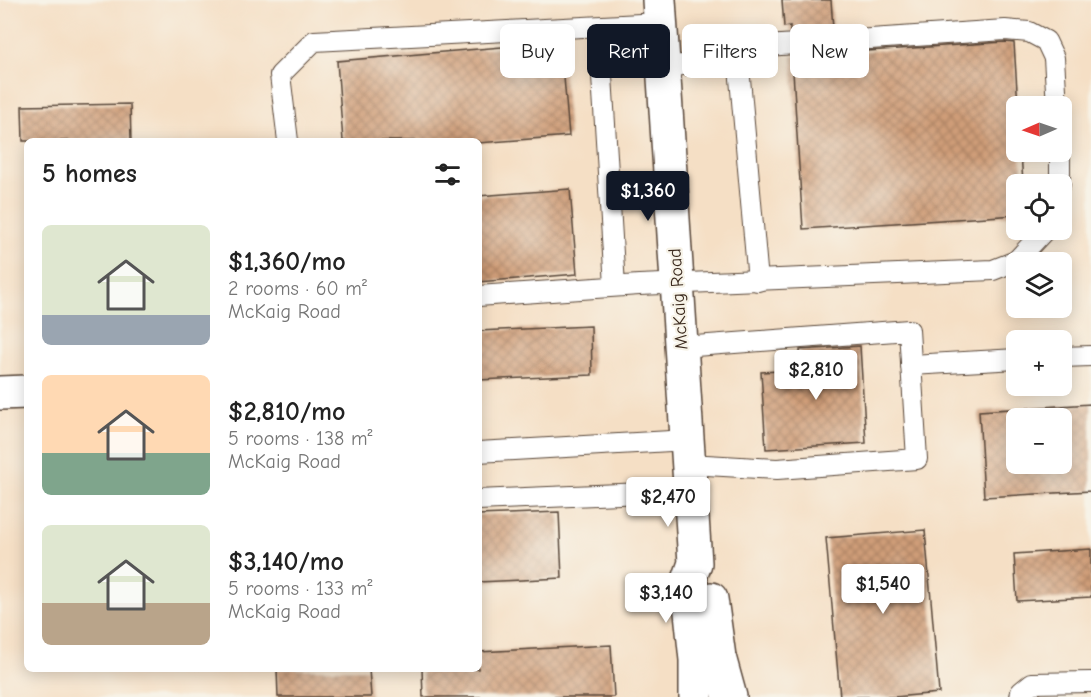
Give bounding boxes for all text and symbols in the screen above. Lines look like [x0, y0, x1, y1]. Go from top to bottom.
chip: Buy [500, 24, 575, 78]
chip: Rent [587, 24, 670, 78]
chip: Filters [682, 24, 778, 78]
chip: New [790, 24, 869, 78]
north arrow [1006, 96, 1072, 162]
map controls [1006, 96, 1072, 474]
icon: filters [431, 158, 464, 191]
text: 5 homes [42, 159, 137, 189]
pin: $1,360 [599, 171, 697, 222]
button: locate [1006, 174, 1072, 240]
text: $1,360 [620, 179, 676, 202]
text: $1,360/mo [228, 247, 346, 277]
street label: McKaig Road [664, 248, 693, 350]
icon: home [90, 249, 162, 321]
button: layers [1006, 252, 1072, 318]
text: 2 rooms · 60 m² [228, 277, 367, 300]
text: McKaig Road [228, 300, 341, 323]
button: + [1006, 330, 1072, 396]
pin: $2,810 [767, 350, 865, 401]
text: $2,810 [788, 358, 844, 381]
text: $2,810/mo [228, 397, 346, 427]
icon: home [90, 399, 162, 471]
button: − [1006, 408, 1072, 474]
text: 5 rooms · 138 m² [228, 427, 373, 450]
text: McKaig Road [228, 450, 341, 473]
pin: $2,470 [619, 477, 717, 528]
text: $2,470 [640, 485, 696, 508]
text: $3,140/mo [228, 547, 344, 577]
icon: home [90, 549, 162, 621]
pin: $1,540 [834, 564, 932, 615]
text: $1,540 [855, 572, 911, 595]
pin: $3,140 [617, 573, 715, 624]
text: 5 rooms · 133 m² [228, 577, 372, 600]
text: $3,140 [639, 581, 693, 604]
text: McKaig Road [228, 600, 341, 623]

